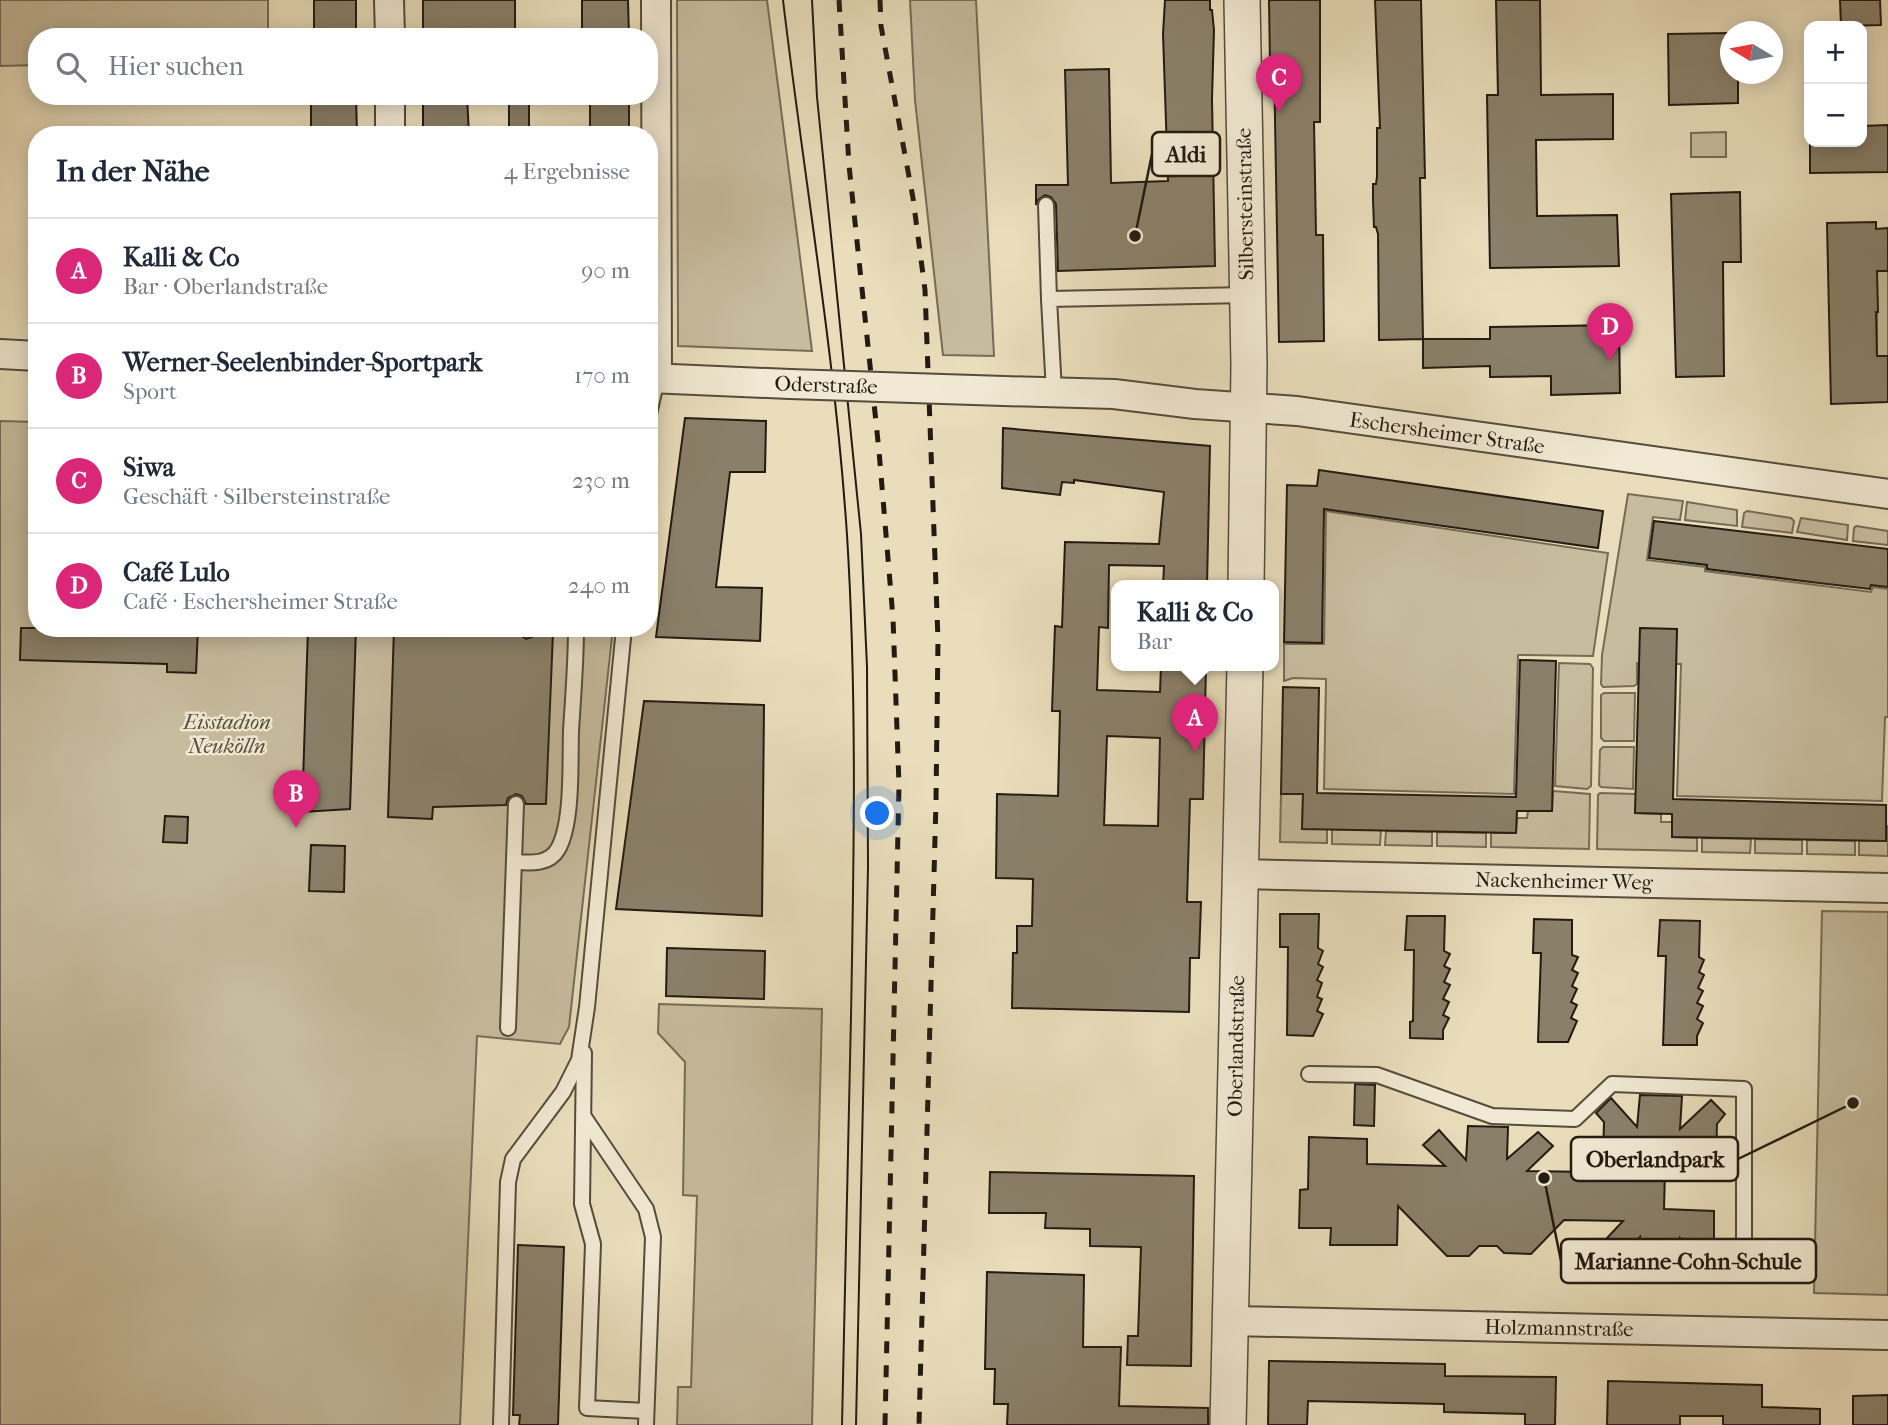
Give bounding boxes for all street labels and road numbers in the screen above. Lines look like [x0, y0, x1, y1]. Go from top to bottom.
street label: Silbersteinstraße [1232, 127, 1258, 281]
street label: Oderstraße [774, 371, 878, 399]
street label: Eschersheimer Straße [1348, 407, 1546, 459]
street label: Nackenheimer Weg [1475, 867, 1654, 895]
street label: Oberlandstraße [1223, 975, 1249, 1117]
street label: Holzmannstraße [1484, 1315, 1634, 1341]

